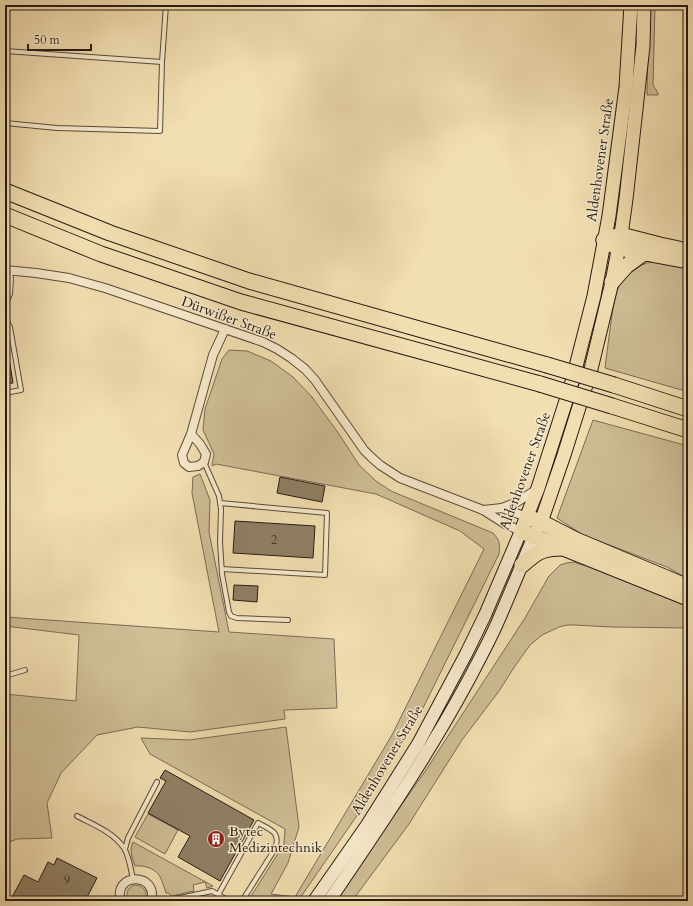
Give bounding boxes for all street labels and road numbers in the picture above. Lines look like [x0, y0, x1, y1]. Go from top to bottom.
street label: Aldenhovener Straße [582, 97, 618, 223]
street label: Dürwißer Straße [179, 292, 279, 344]
street label: Aldenhovener Straße [495, 409, 555, 533]
street label: Aldenhovener Straße [347, 702, 427, 818]

